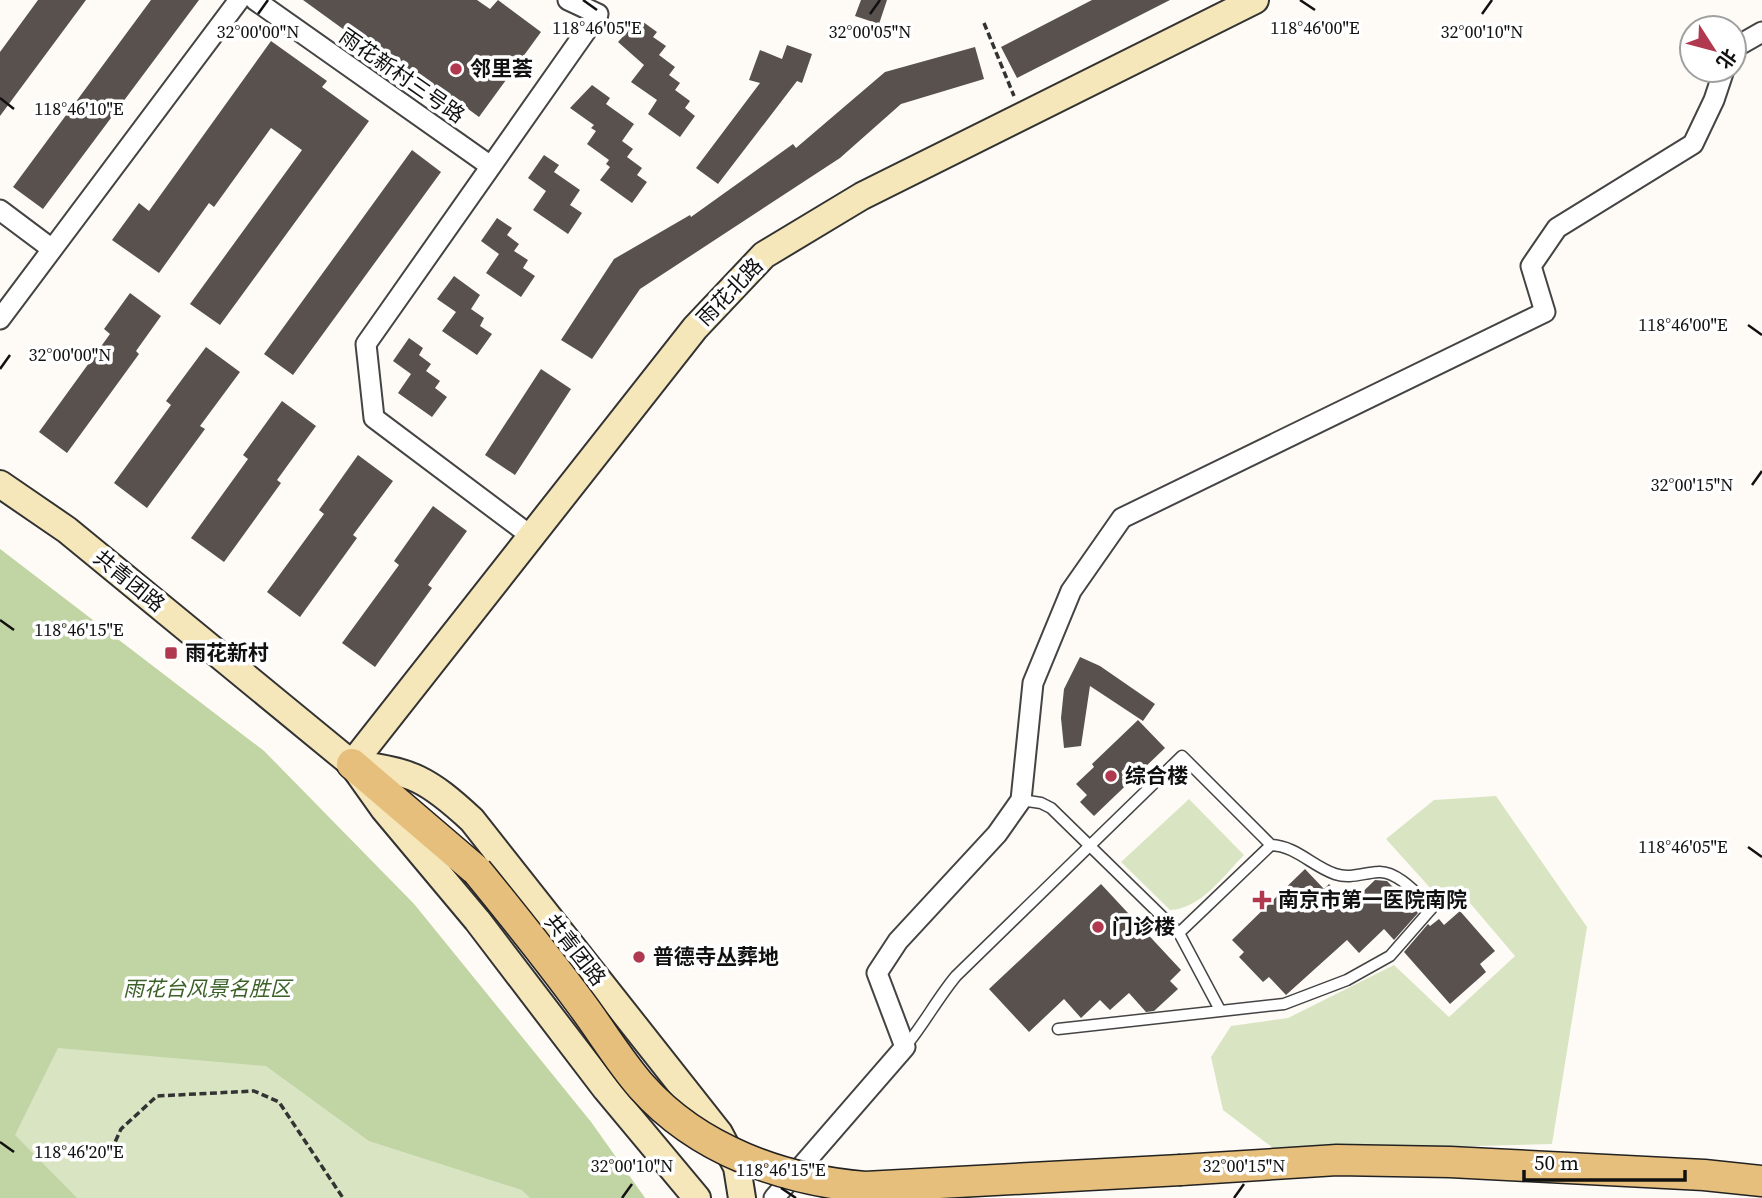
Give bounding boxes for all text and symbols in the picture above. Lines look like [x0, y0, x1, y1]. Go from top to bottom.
north arrow [1678, 14, 1748, 84]
text: 118°46'05"E [552, 15, 642, 40]
text: 118°46'00"E [1270, 15, 1360, 40]
text: 32°00'00"N [217, 19, 299, 44]
text: 32°00'05"N [829, 19, 911, 44]
text: 32°00'10"N [1441, 19, 1523, 44]
street label: 雨花新村三号路 [334, 22, 471, 130]
text: 北 [1711, 44, 1743, 74]
place label: 邻里荟 [470, 54, 533, 83]
marker: 邻里荟 [448, 61, 464, 77]
text: 118°46'10"E [34, 96, 124, 121]
street label: 雨花北路 [690, 251, 769, 332]
text: 118°46'00"E [1638, 312, 1728, 337]
text: 32°00'00"N [29, 342, 111, 367]
text: 32°00'15"N [1651, 472, 1733, 497]
street label: 共青团路 [88, 543, 171, 618]
text: 118°46'15"E [34, 617, 124, 642]
place label: 雨花新村 [185, 638, 269, 667]
marker: 雨花新村 [163, 645, 179, 661]
place label: 综合楼 [1125, 761, 1188, 790]
marker: 综合楼 [1103, 768, 1119, 784]
text: 118°46'05"E [1638, 834, 1728, 859]
place label: 南京市第一医院南院 [1278, 885, 1467, 914]
marker: 南京市第一医院南院 [1252, 890, 1272, 910]
street label: 共青团路 [538, 908, 613, 992]
place label: 门诊楼 [1112, 912, 1175, 941]
marker: 门诊楼 [1090, 919, 1106, 935]
place label: 普德寺丛葬地 [653, 942, 779, 971]
marker: 普德寺丛葬地 [631, 949, 647, 965]
park label: 雨花台风景名胜区 [123, 974, 294, 1003]
scale bar [1524, 1138, 1685, 1182]
text: 118°46'20"E [34, 1139, 124, 1164]
text: 50 m [1534, 1148, 1579, 1177]
text: 32°00'10"N [591, 1153, 673, 1178]
text: 32°00'15"N [1203, 1153, 1285, 1178]
text: 118°46'15"E [736, 1157, 826, 1182]

